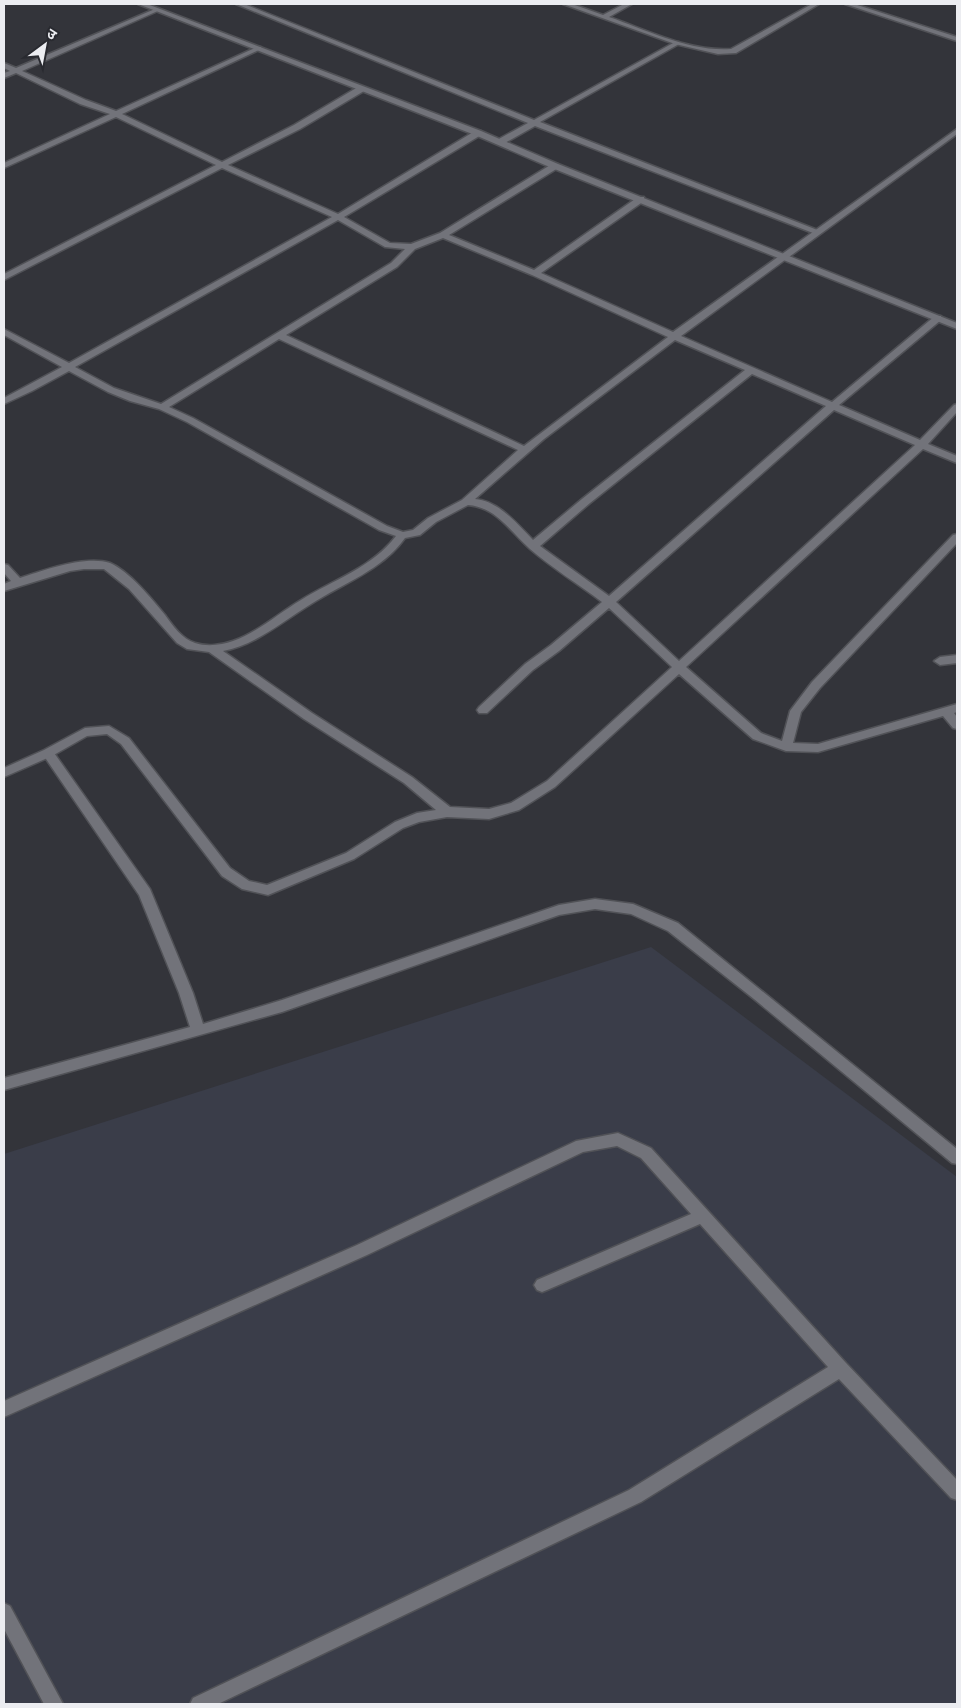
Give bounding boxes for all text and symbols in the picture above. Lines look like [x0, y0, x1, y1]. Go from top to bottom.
north arrow [20, 20, 70, 70]
text: उ [44, 24, 61, 44]

